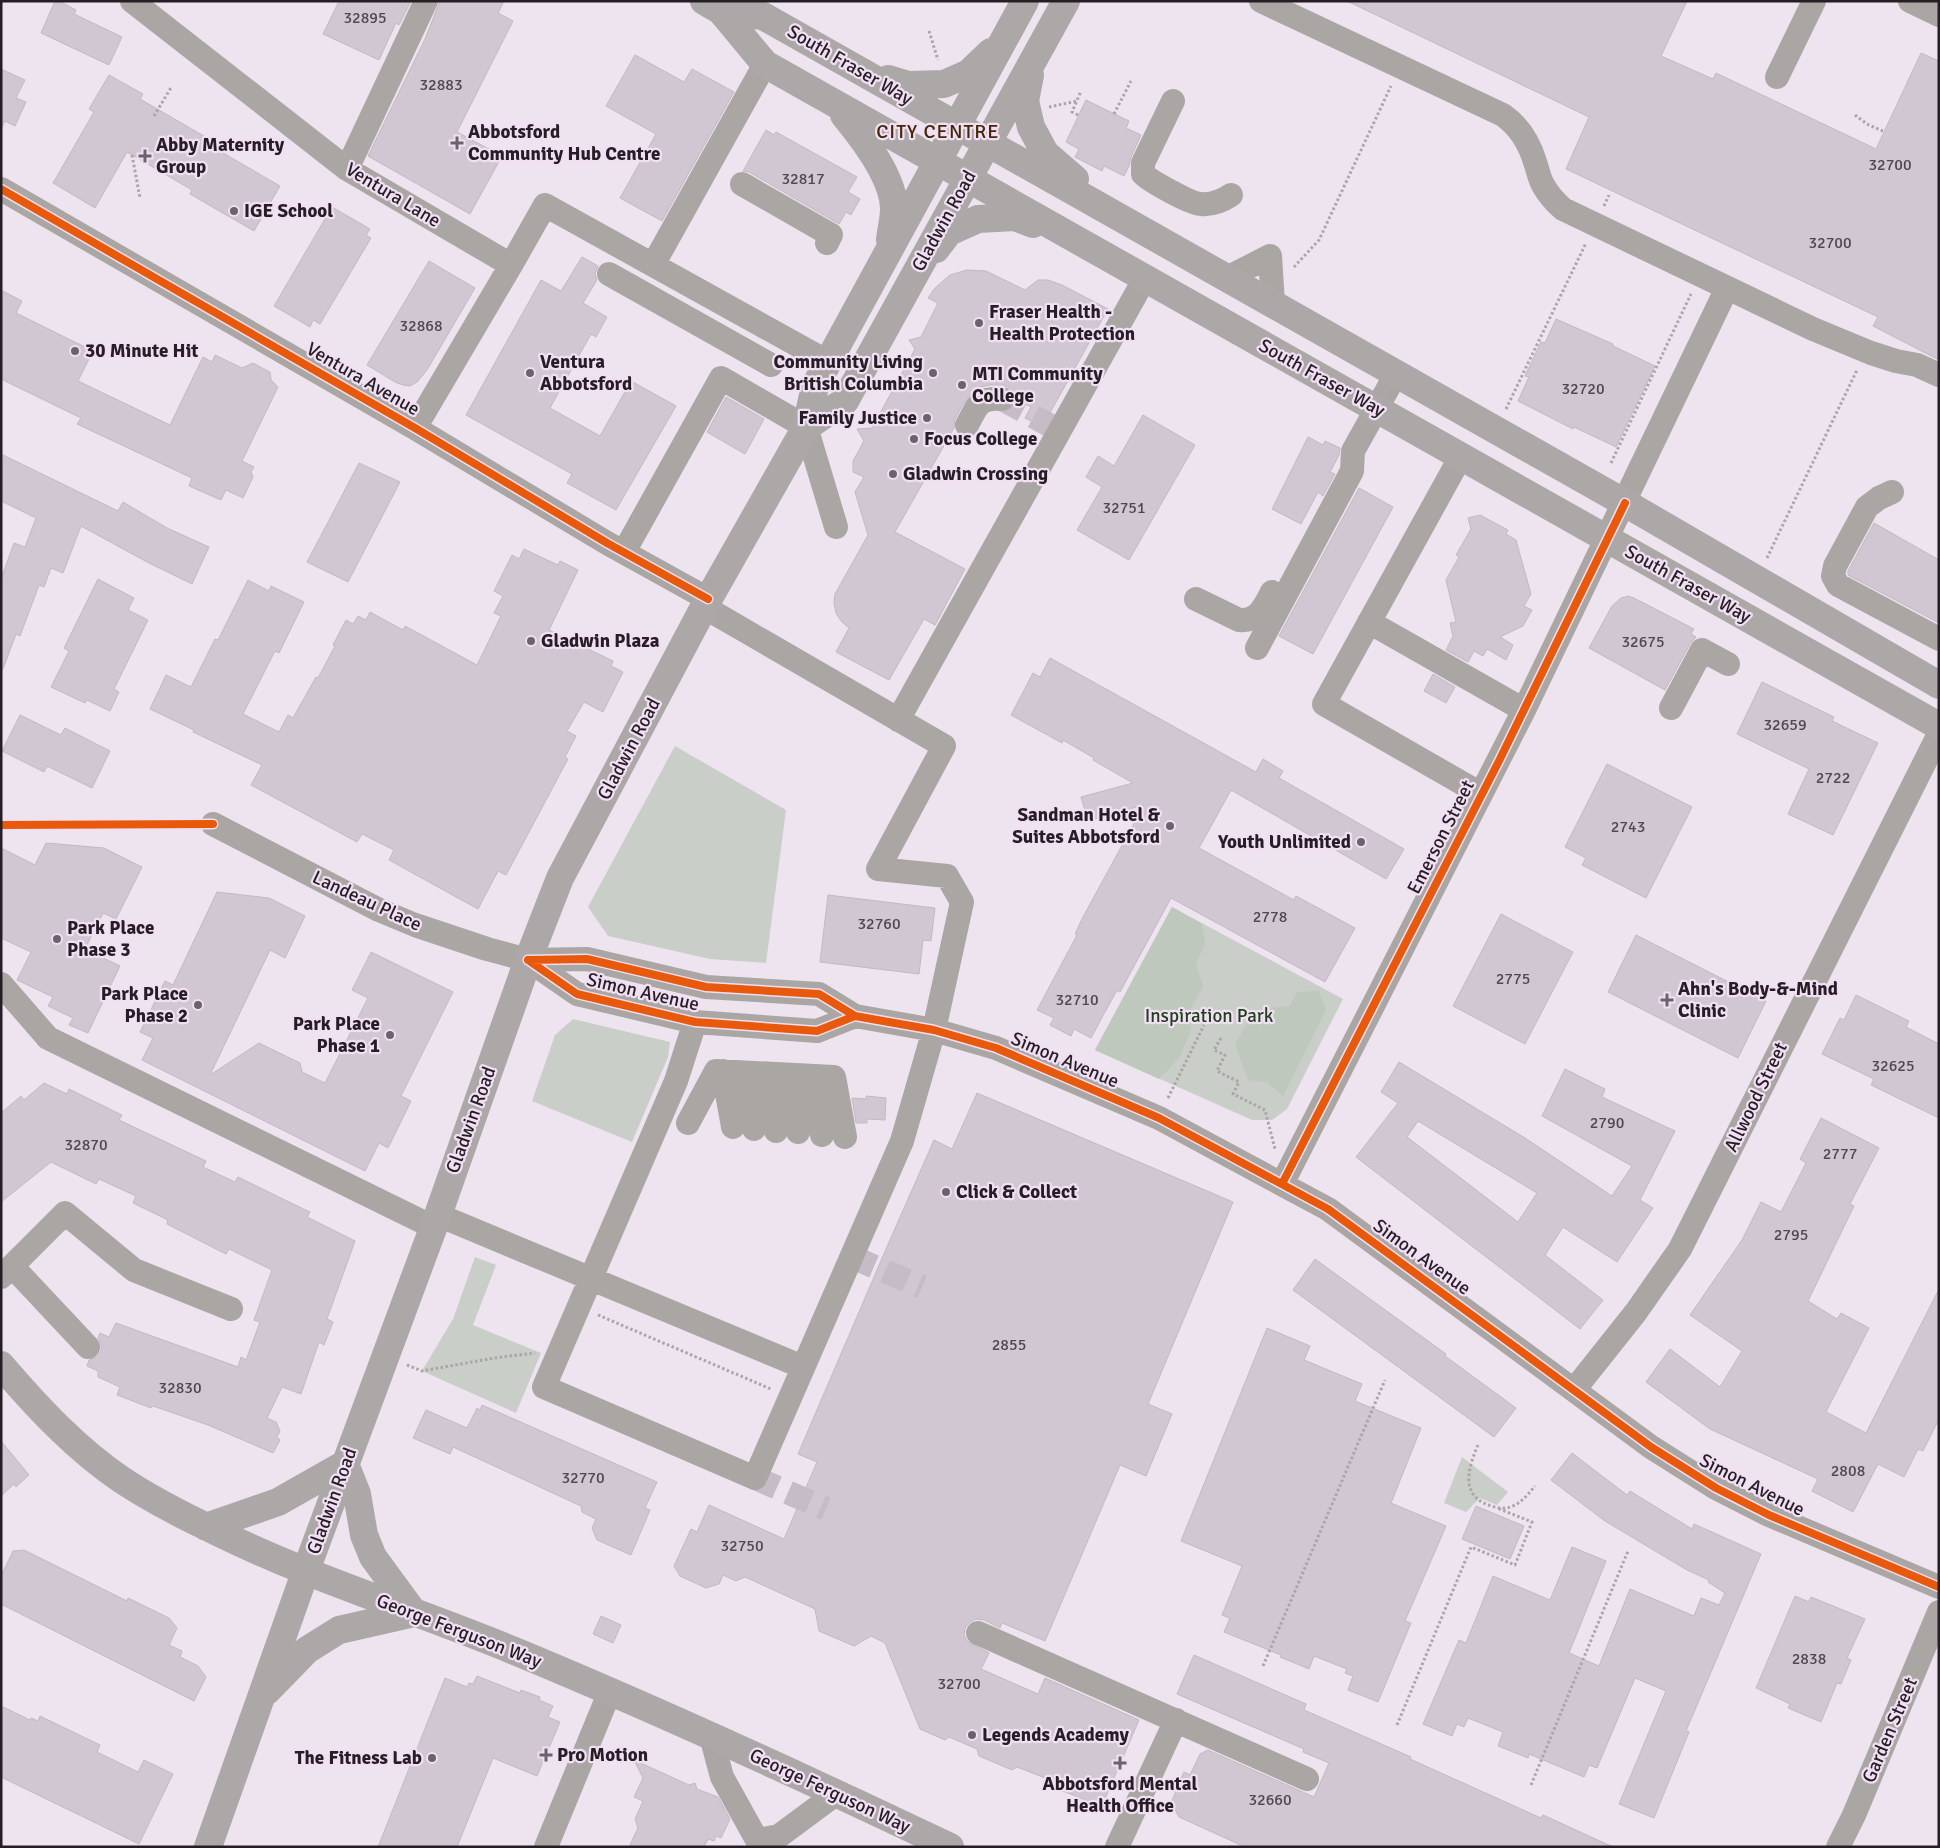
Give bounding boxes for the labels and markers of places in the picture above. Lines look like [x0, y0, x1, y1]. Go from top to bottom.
place label: Abbotsford Community Hub Centre [468, 120, 660, 166]
place label: Abby Maternity Group [156, 133, 285, 179]
marker: Abbotsford Community Hub Centre [450, 136, 464, 150]
marker: Abby Maternity Group [138, 149, 152, 163]
place label: IGE School [244, 199, 333, 223]
marker: IGE School [228, 205, 240, 217]
place label: Fraser Health - Health Protection [989, 300, 1135, 346]
marker: Fraser Health - Health Protection [973, 317, 985, 329]
place label: 30 Minute Hit [85, 339, 198, 363]
marker: 30 Minute Hit [69, 345, 81, 357]
place label: Ventura Abbotsford [540, 350, 632, 396]
place label: Community Living British Columbia [773, 350, 923, 396]
place label: MTI Community College [972, 362, 1103, 408]
marker: Ventura Abbotsford [524, 367, 536, 379]
marker: Community Living British Columbia [927, 367, 939, 379]
marker: MTI Community College [956, 379, 968, 391]
place label: Family Justice [799, 406, 917, 430]
marker: Family Justice [921, 412, 933, 424]
place label: Focus College [924, 427, 1037, 451]
marker: Focus College [908, 433, 920, 445]
place label: Gladwin Crossing [903, 462, 1048, 486]
marker: Gladwin Crossing [887, 468, 899, 480]
place label: Gladwin Plaza [541, 629, 660, 653]
marker: Gladwin Plaza [525, 635, 537, 647]
place label: Sandman Hotel & Suites Abbotsford [1012, 803, 1161, 849]
marker: Sandman Hotel & Suites Abbotsford [1164, 820, 1176, 832]
place label: Youth Unlimited [1217, 830, 1351, 854]
marker: Youth Unlimited [1355, 836, 1367, 848]
place label: Park Place Phase 3 [67, 916, 154, 962]
marker: Park Place Phase 3 [51, 933, 63, 945]
place label: Ahn's Body-&-Mind Clinic [1678, 977, 1838, 1023]
place label: Park Place Phase 2 [101, 982, 188, 1028]
marker: Ahn's Body-&-Mind Clinic [1660, 993, 1674, 1007]
marker: Park Place Phase 2 [192, 999, 204, 1011]
place label: Park Place Phase 1 [293, 1012, 380, 1058]
marker: Park Place Phase 1 [384, 1029, 396, 1041]
place label: Click & Collect [956, 1180, 1077, 1204]
marker: Click & Collect [940, 1186, 952, 1198]
place label: Legends Academy [982, 1723, 1129, 1747]
marker: Legends Academy [966, 1729, 978, 1741]
place label: Pro Motion [557, 1743, 648, 1767]
place label: The Fitness Lab [295, 1746, 422, 1770]
marker: Pro Motion [539, 1748, 553, 1762]
marker: The Fitness Lab [426, 1752, 438, 1764]
marker: Abbotsford Mental Health Office [1113, 1756, 1127, 1770]
place label: Abbotsford Mental Health Office [1043, 1772, 1197, 1818]

